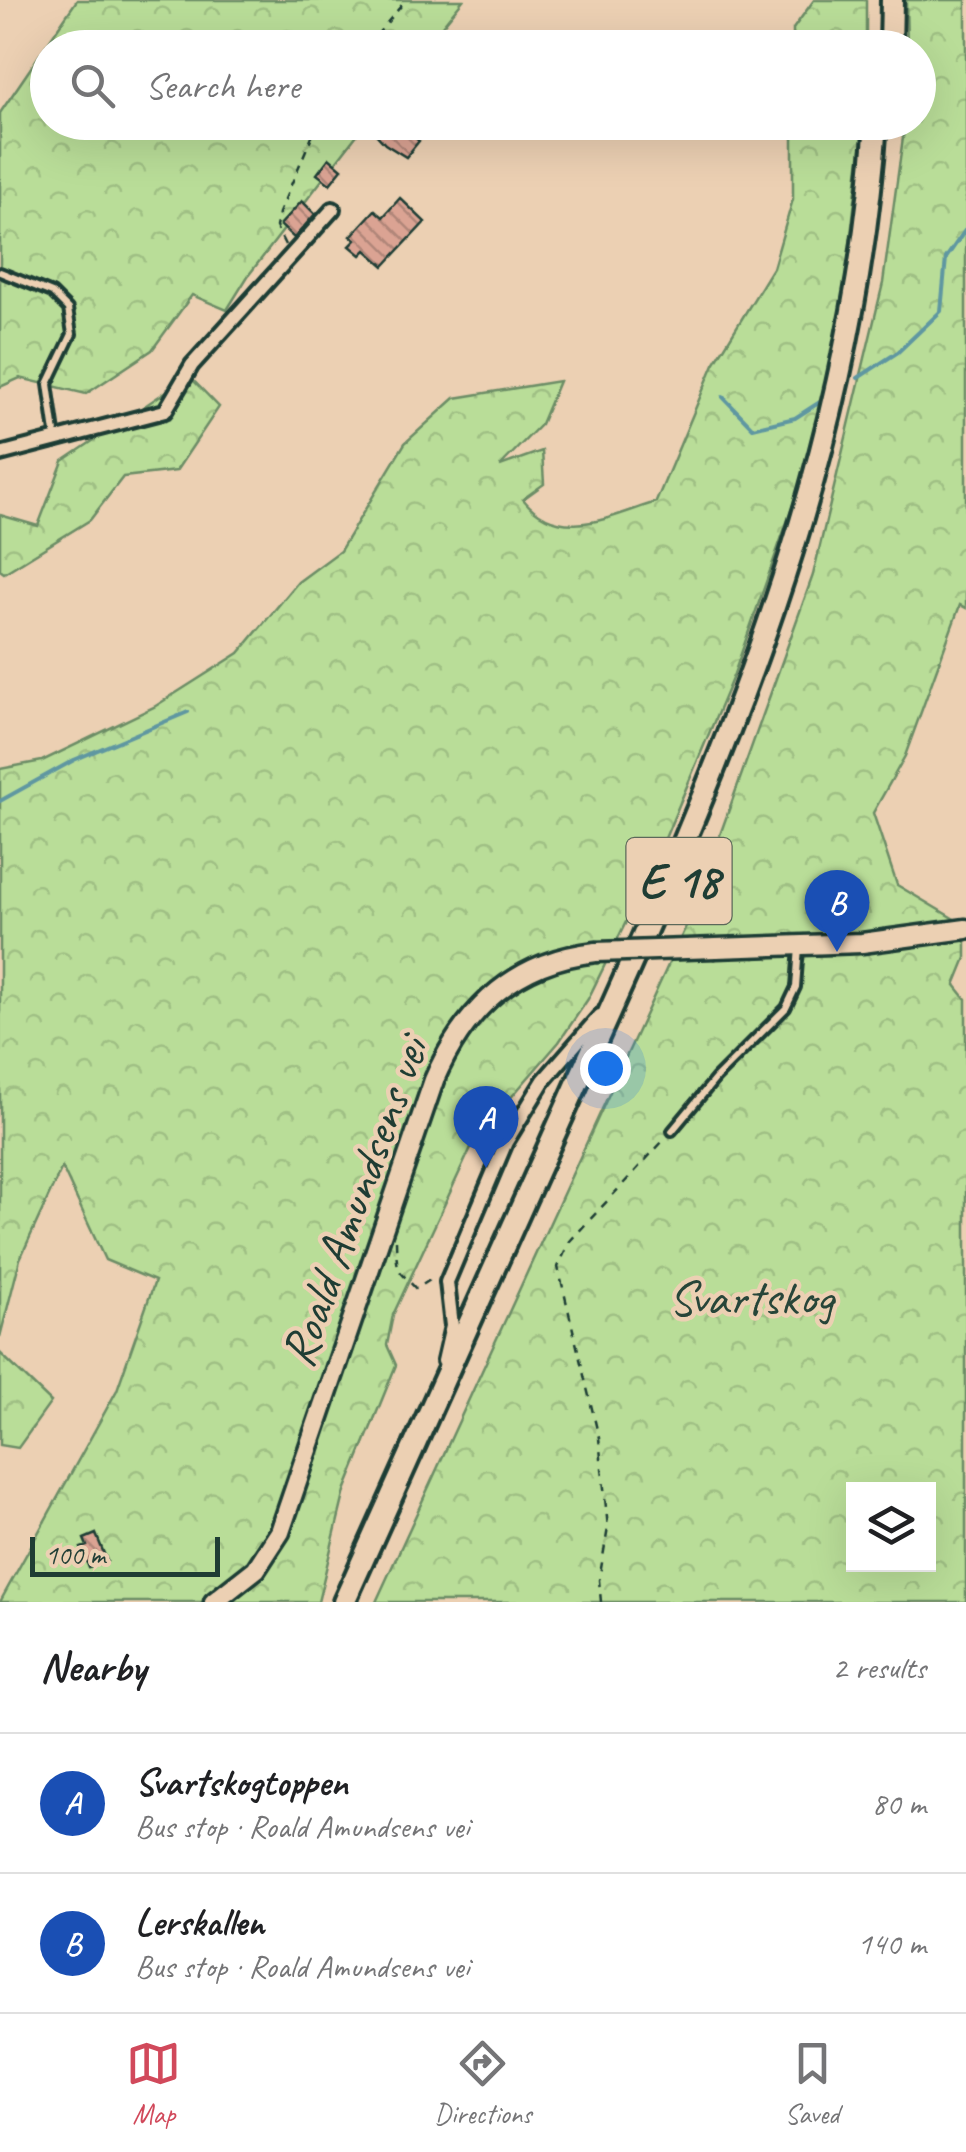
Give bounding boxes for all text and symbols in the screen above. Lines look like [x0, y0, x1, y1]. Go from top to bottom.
search box [30, 30, 936, 140]
icon: search [65, 58, 120, 113]
text: Search here [145, 62, 300, 109]
road number: E 18 [626, 838, 732, 924]
pin: B [804, 870, 870, 952]
street label: Roald Amundsens vei [265, 1024, 445, 1375]
your location [580, 1043, 631, 1094]
pin: A [454, 1086, 518, 1168]
park label: Svartskog [669, 1266, 837, 1329]
map controls [846, 1482, 936, 1572]
button: layers [846, 1482, 936, 1572]
scale bar [30, 1532, 220, 1576]
text: 100 m [45, 1537, 105, 1572]
text: Nearby [40, 1641, 146, 1694]
text: 2 results [832, 1647, 926, 1688]
text: Svartskogtoppen [135, 1759, 348, 1806]
text: A [64, 1783, 81, 1824]
text: 80 m [872, 1783, 926, 1824]
text: Bus stop · Roald Amundsens vei [135, 1806, 469, 1847]
text: Lerskallen [135, 1899, 264, 1946]
text: B [64, 1923, 81, 1964]
text: 140 m [857, 1923, 926, 1964]
text: Bus stop · Roald Amundsens vei [135, 1946, 469, 1987]
tab: Map [126, 2036, 181, 2131]
tab: Directions [434, 2036, 532, 2131]
tab: Saved [785, 2036, 840, 2131]

